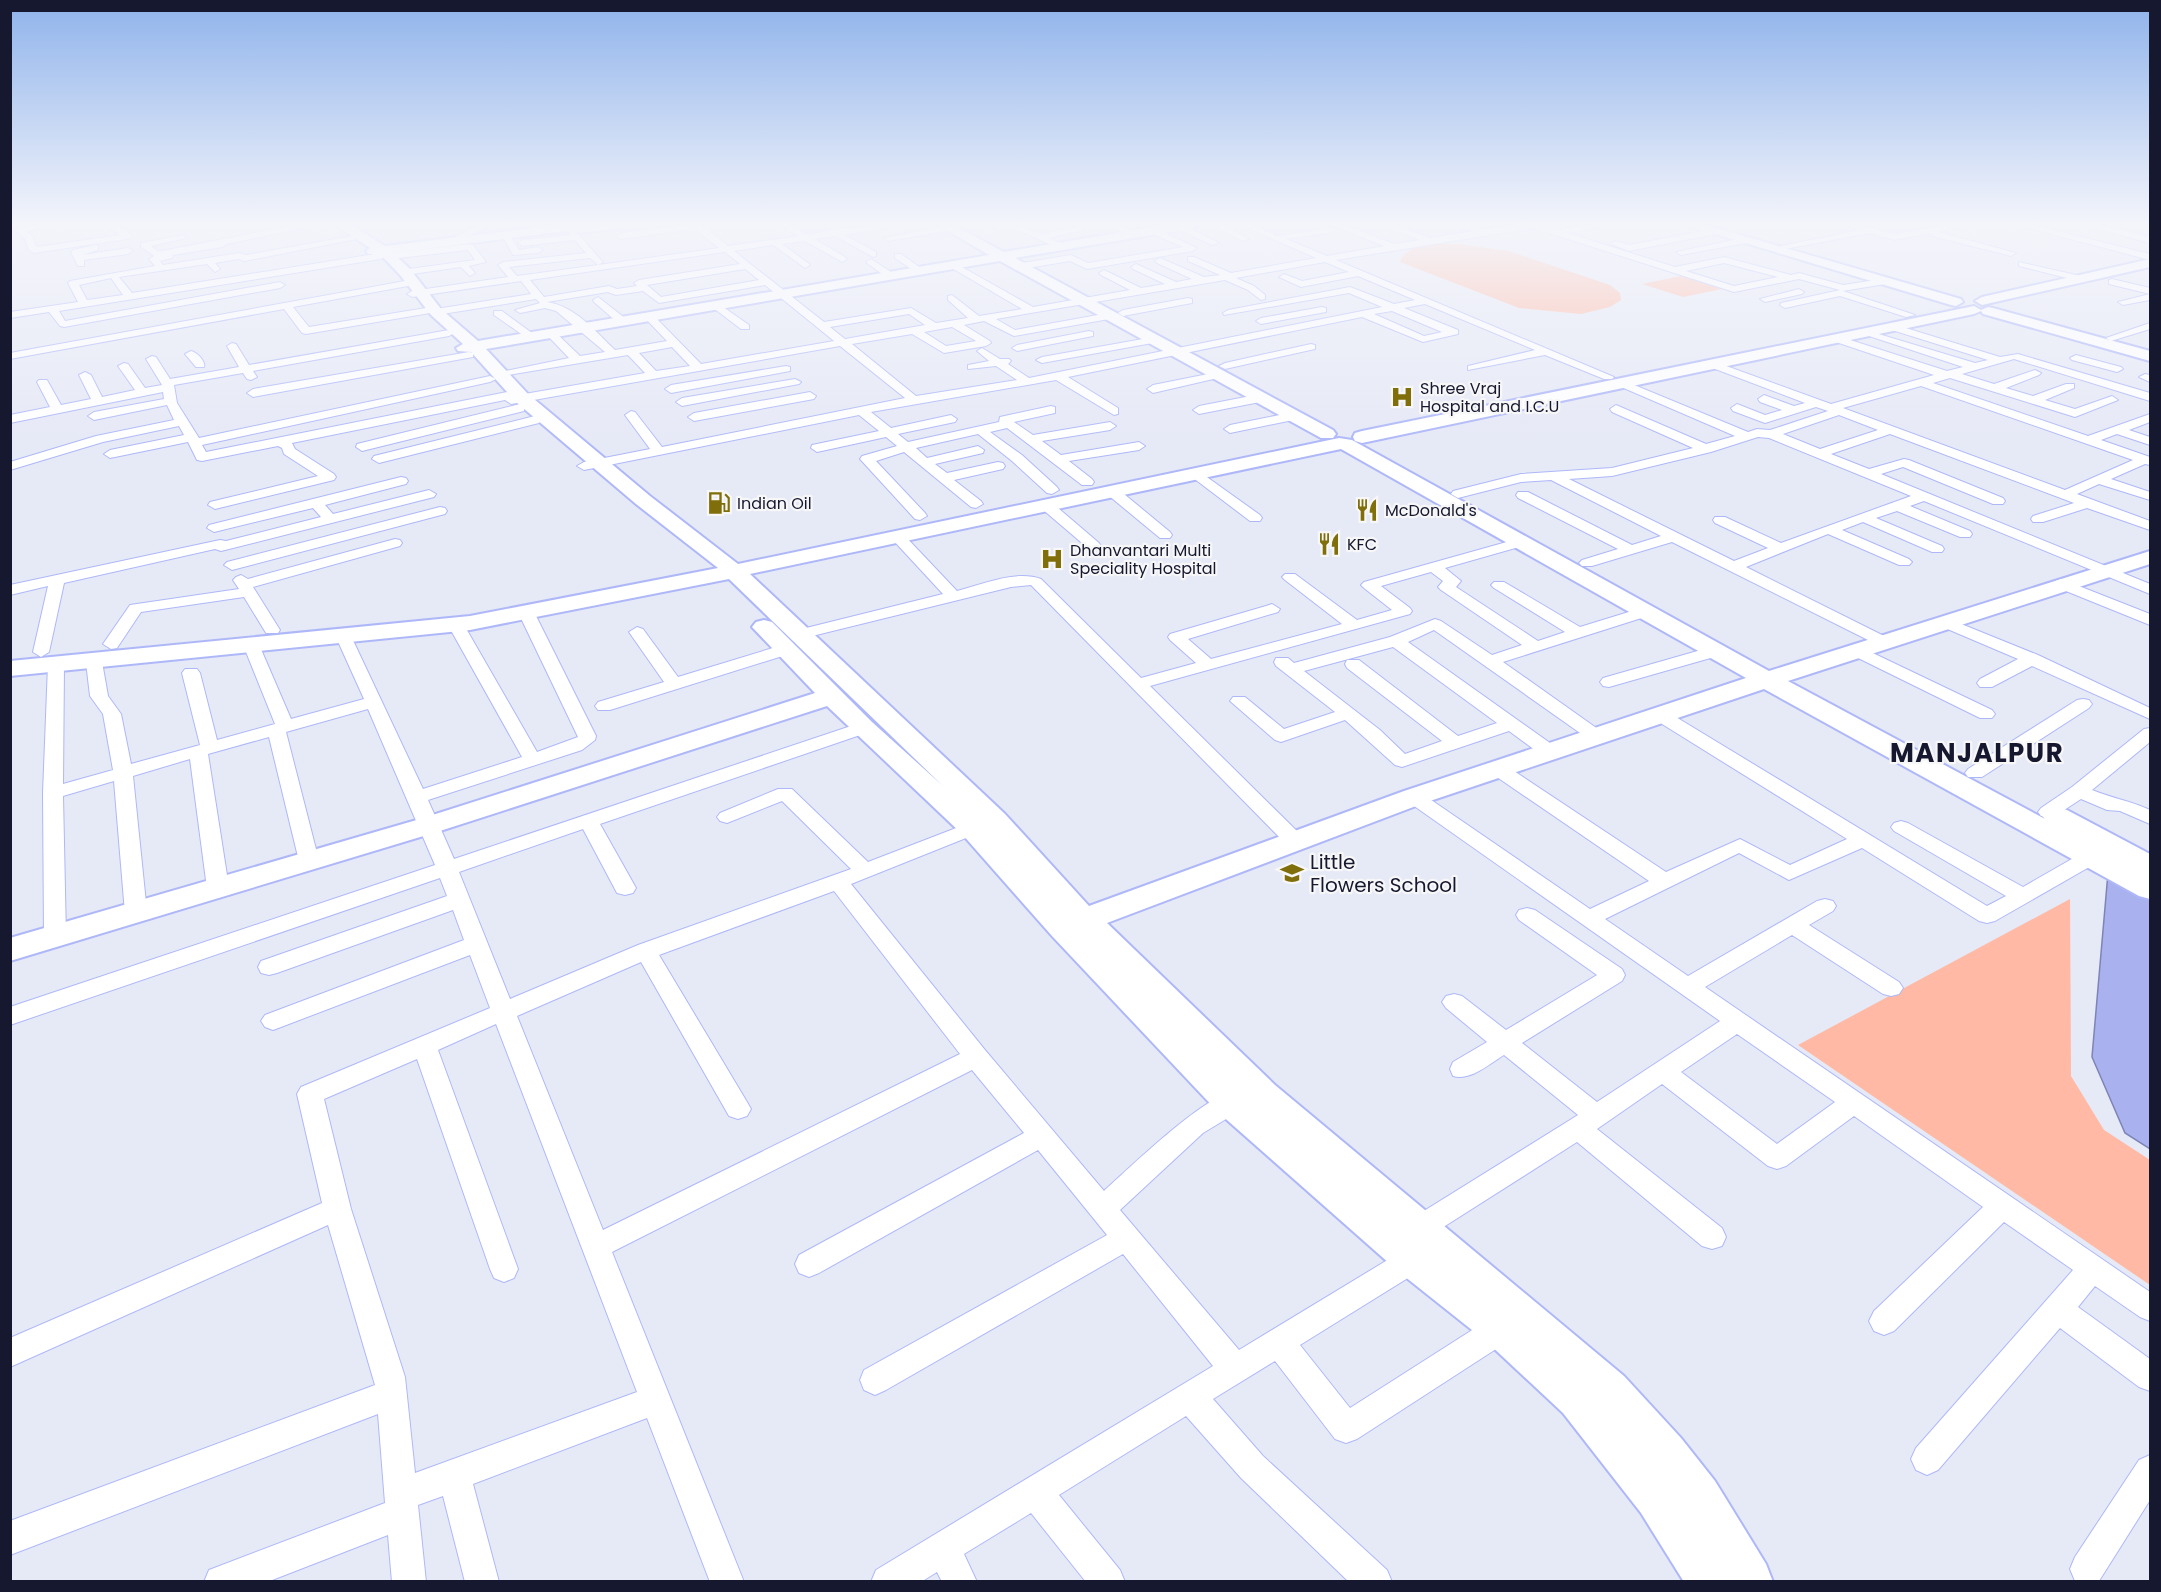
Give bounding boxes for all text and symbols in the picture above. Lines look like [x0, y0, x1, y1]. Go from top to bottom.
place label: Shree Vraj Hospital and I.C.U [1420, 377, 1559, 418]
hospital icon: Shree Vraj Hospital and I.C.U [1389, 384, 1415, 410]
fuel station icon: Indian Oil [706, 490, 732, 516]
place label: Indian Oil [737, 492, 812, 515]
restaurant icon: McDonald's [1354, 497, 1380, 523]
place label: McDonald's [1385, 499, 1477, 522]
restaurant icon: KFC [1316, 531, 1342, 557]
place label: KFC [1347, 533, 1377, 556]
place label: Dhanvantari Multi Speciality Hospital [1070, 539, 1217, 580]
hospital icon: Dhanvantari Multi Speciality Hospital [1039, 546, 1065, 572]
district label: MANJALPUR [1890, 735, 2064, 771]
place label: Little Flowers School [1310, 848, 1457, 899]
school or university icon: Little Flowers School [1279, 860, 1305, 886]

